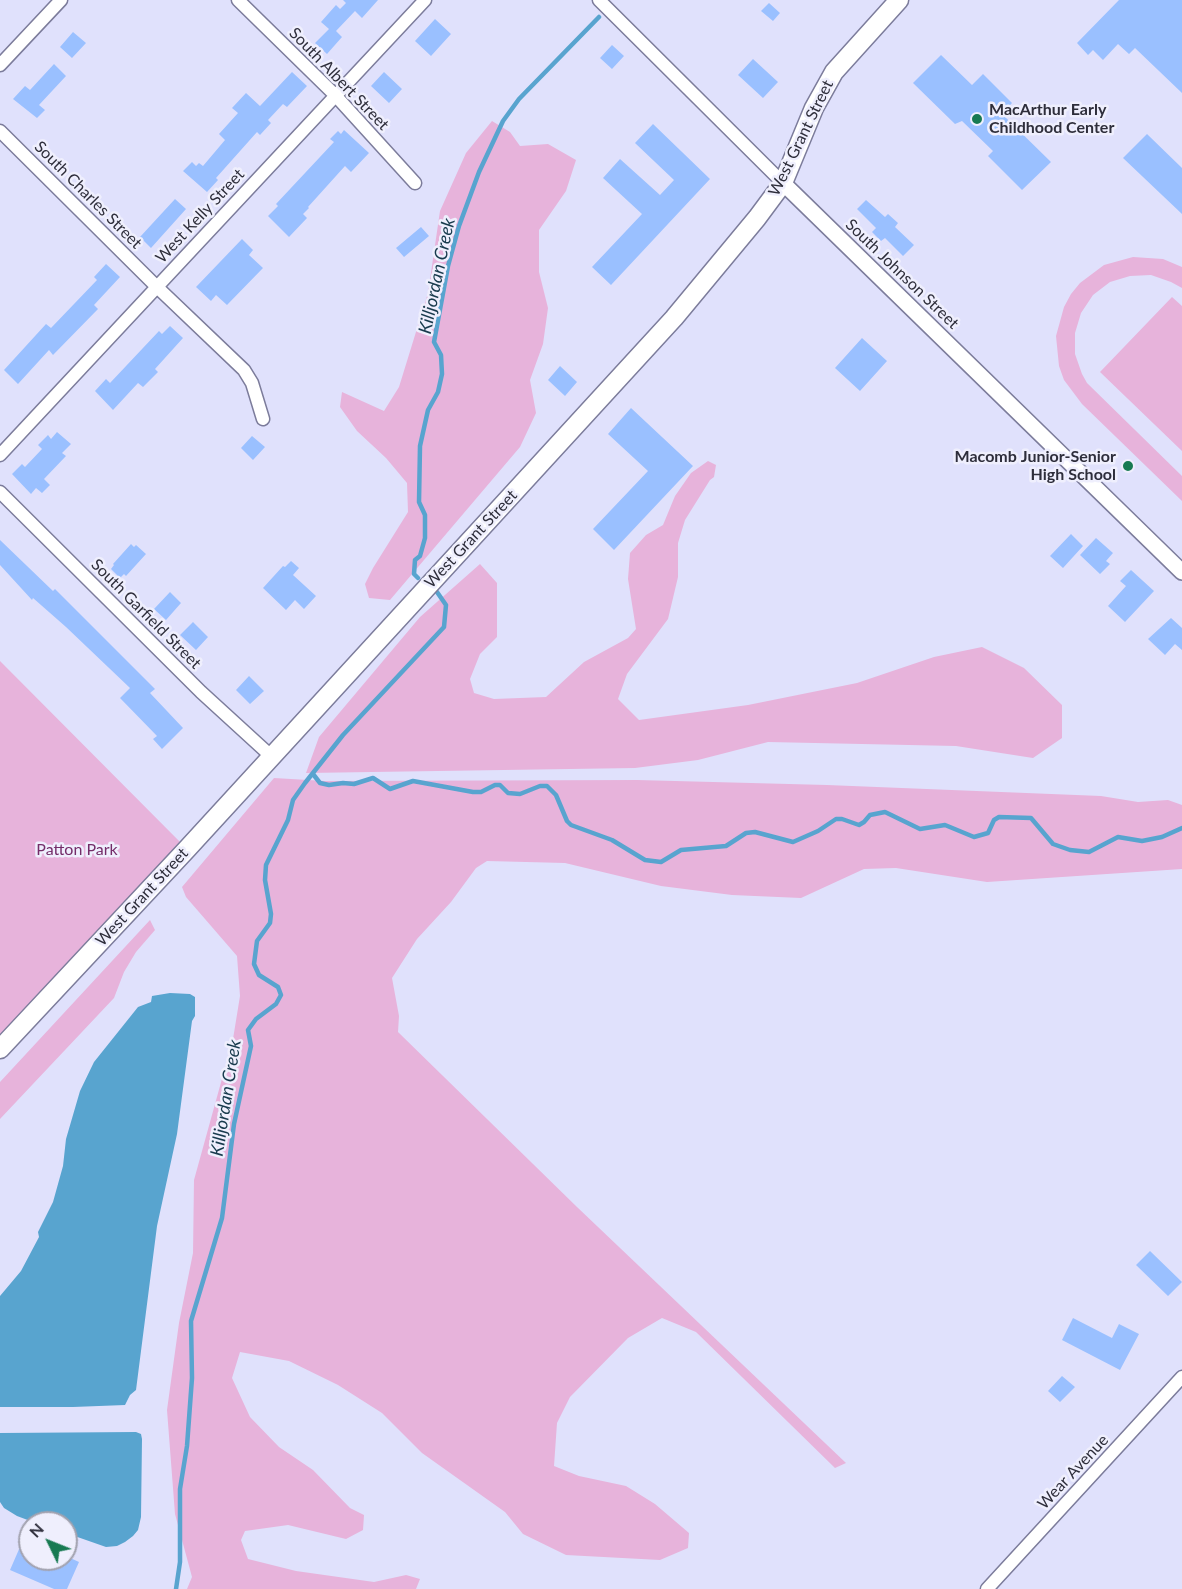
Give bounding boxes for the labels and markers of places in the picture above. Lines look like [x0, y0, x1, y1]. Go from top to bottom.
place label: MacArthur Early Childhood Center [989, 100, 1114, 138]
marker: MacArthur Early Childhood Center [970, 112, 984, 126]
place label: Macomb Junior-Senior High School [955, 447, 1116, 485]
marker: Macomb Junior-Senior High School [1121, 459, 1135, 473]

